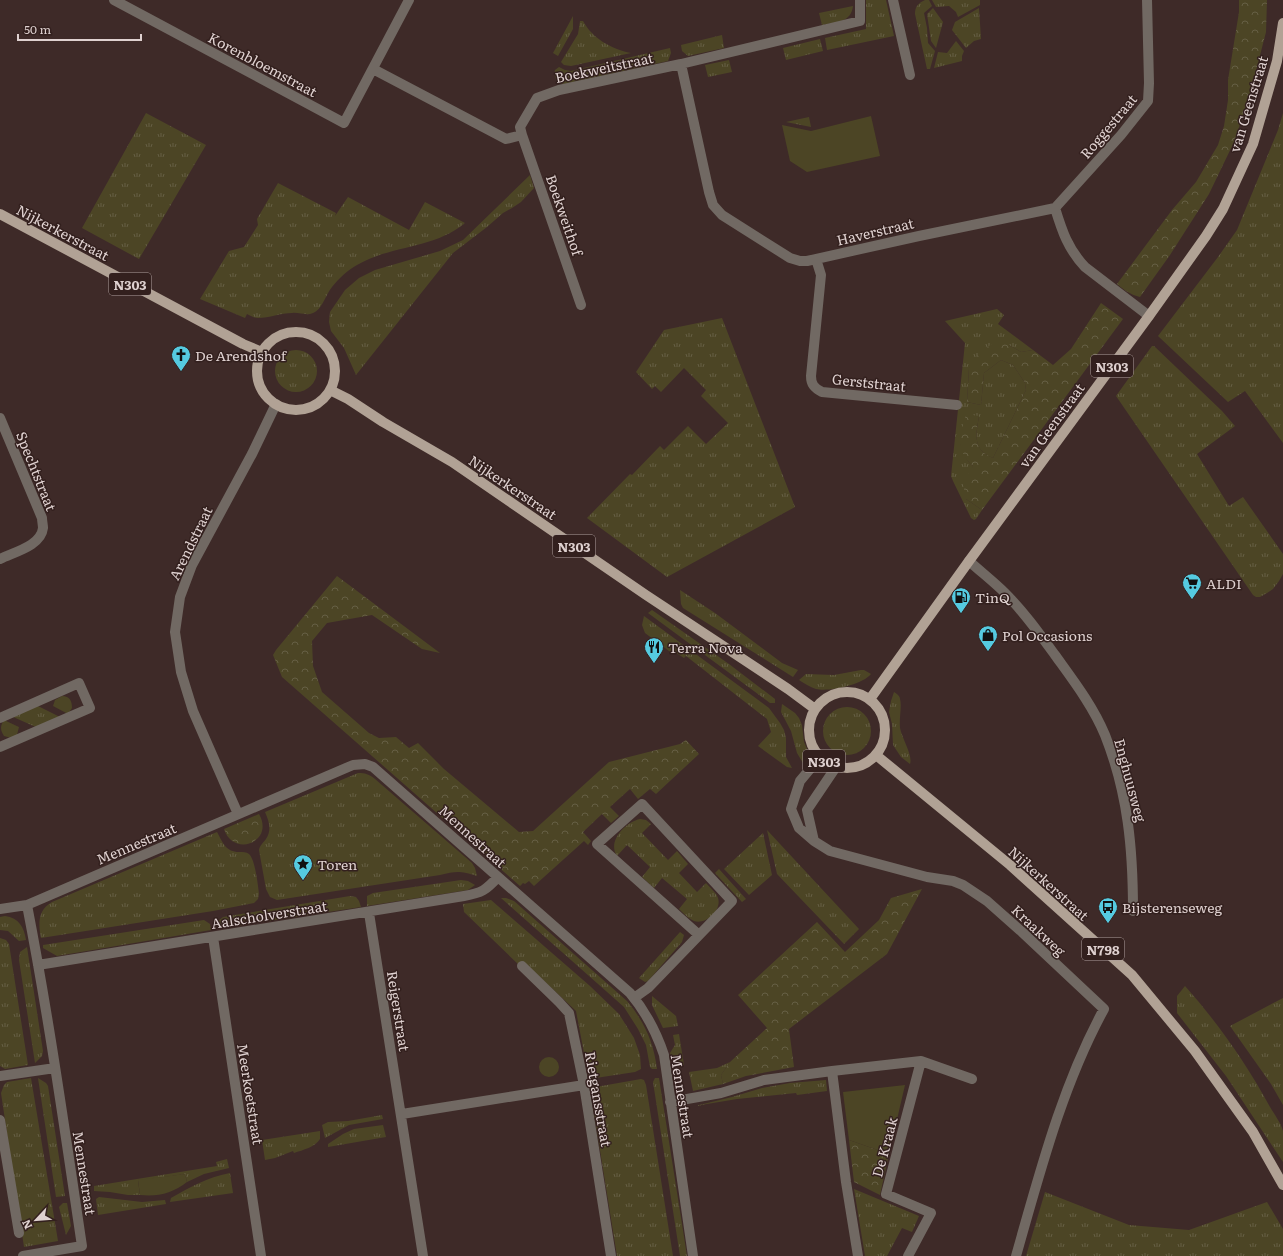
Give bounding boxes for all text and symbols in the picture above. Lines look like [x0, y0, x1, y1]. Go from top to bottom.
scale bar [18, 16, 141, 42]
text: 50 m [24, 20, 51, 38]
street label: Korenbloemstraat [205, 27, 321, 101]
street label: Boekweitstraat [553, 47, 655, 87]
street label: van Geenstraat [1224, 53, 1272, 155]
street label: Roggestraat [1075, 89, 1141, 163]
street label: Boekweithof [542, 172, 589, 260]
street label: Nijkerkerstraat [13, 199, 113, 265]
street label: Haverstraat [834, 212, 916, 250]
road number: N303 [109, 273, 151, 295]
church icon: De Arendshof [170, 344, 192, 372]
place label: De Arendshof [195, 345, 288, 365]
road number: N303 [1091, 355, 1133, 377]
street label: Gerststraat [831, 368, 907, 396]
street label: van Geenstraat [1013, 378, 1089, 471]
street label: Spechtstraat [12, 428, 62, 514]
street label: Nijkerkerstraat [465, 450, 561, 524]
street label: Arendstraat [164, 502, 217, 583]
road number: N303 [553, 535, 595, 557]
supermarket icon: ALDI [1181, 572, 1203, 600]
place label: ALDI [1206, 573, 1242, 593]
fuel station icon: TinQ [950, 586, 972, 614]
place label: TinQ [975, 587, 1012, 607]
shop icon: Pol Occasions [977, 624, 999, 652]
place label: Pol Occasions [1002, 625, 1092, 645]
restaurant icon: Terra Nova [643, 636, 665, 664]
place label: Terra Nova [668, 637, 743, 657]
street label: Enghuusweg [1110, 736, 1152, 824]
road number: N303 [803, 750, 845, 772]
street label: Mennestraat [435, 800, 511, 872]
street label: Mennestraat [93, 817, 179, 869]
street label: Nijkerkerstraat [1004, 841, 1094, 925]
place icon: Toren [292, 853, 314, 881]
place label: Toren [317, 854, 357, 874]
street label: Aalscholverstraat [209, 895, 329, 933]
bus stop icon: Bijsterenseweg [1097, 896, 1119, 924]
place label: Bijsterenseweg [1122, 897, 1222, 917]
street label: Kraakweg [1007, 900, 1071, 960]
road number: N798 [1082, 938, 1124, 960]
street label: Reigerstraat [383, 969, 415, 1053]
street label: Meerkoetstraat [233, 1042, 269, 1146]
street label: Rietgansstraat [581, 1050, 617, 1149]
street label: Mennestraat [666, 1053, 700, 1140]
street label: De Kraak [866, 1114, 902, 1179]
street label: Mennestraat [68, 1130, 102, 1217]
north arrow [16, 1200, 56, 1240]
text: N [17, 1217, 35, 1232]

